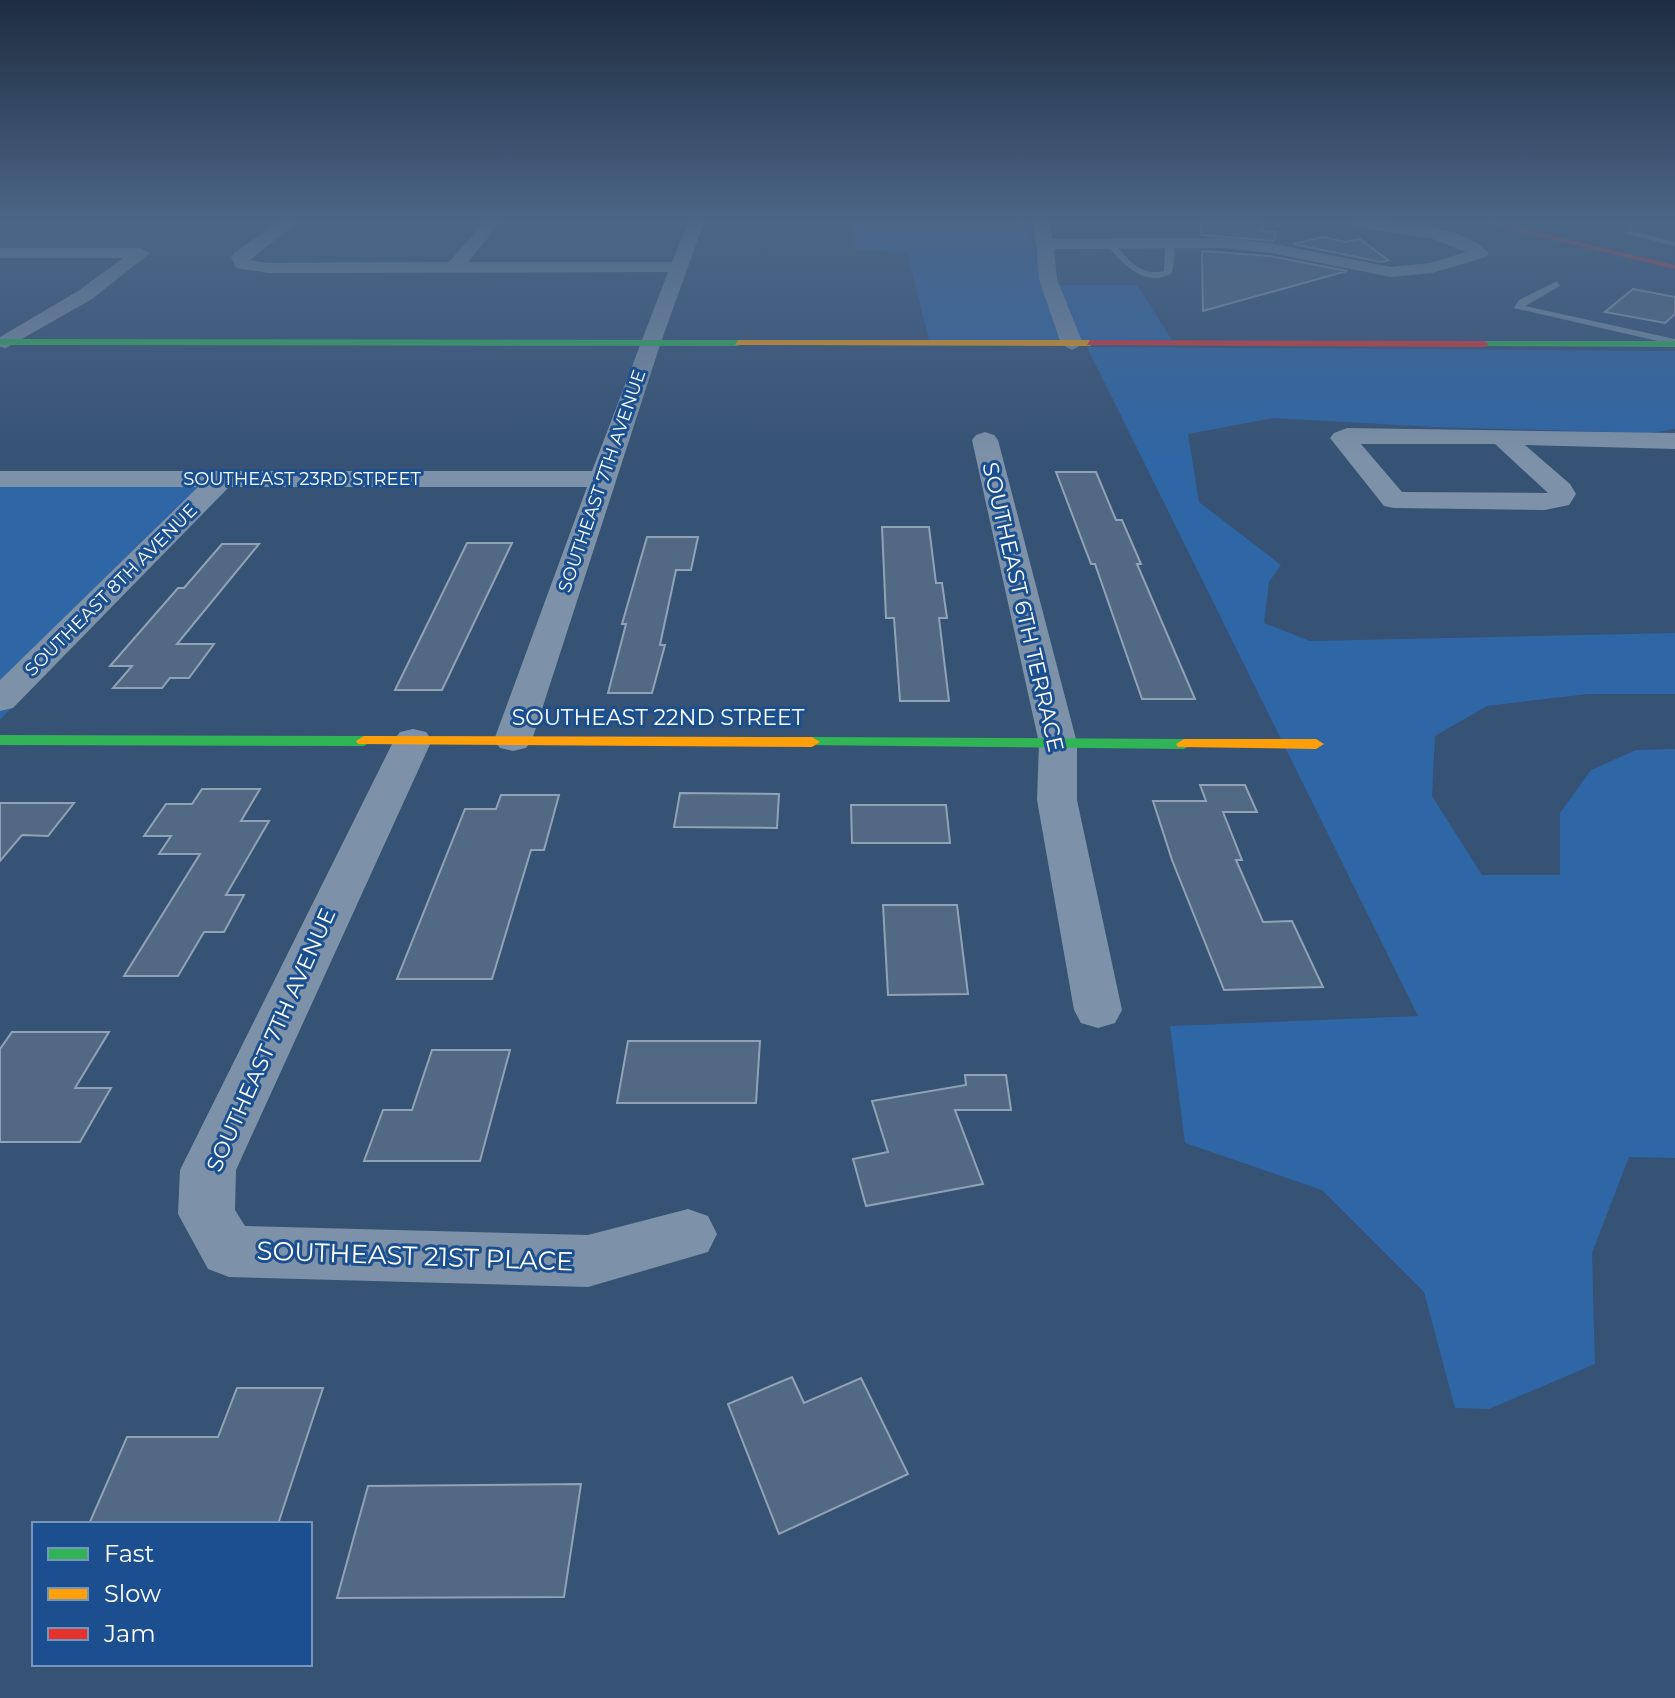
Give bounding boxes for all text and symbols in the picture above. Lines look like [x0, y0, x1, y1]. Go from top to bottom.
street label: SOUTHEAST 7TH AVENUE [554, 367, 650, 595]
street label: SOUTHEAST 6TH TERRACE [977, 460, 1069, 754]
street label: SOUTHEAST 23RD STREET [183, 468, 421, 490]
street label: SOUTHEAST 8TH AVENUE [20, 499, 202, 681]
street label: SOUTHEAST 22ND STREET [512, 704, 805, 731]
street label: SOUTHEAST 7TH AVENUE [201, 904, 341, 1176]
street label: SOUTHEAST 21ST PLACE [256, 1234, 574, 1278]
legend [32, 1522, 312, 1666]
text: Fast [104, 1539, 155, 1568]
text: Slow [104, 1579, 161, 1608]
text: Jam [103, 1619, 156, 1648]

